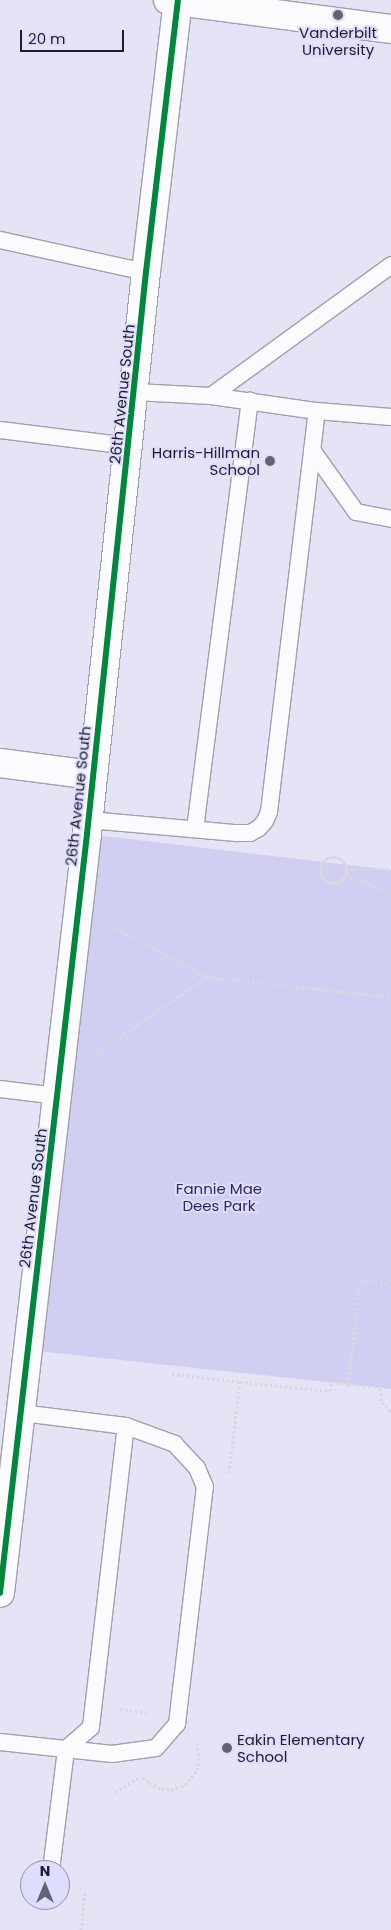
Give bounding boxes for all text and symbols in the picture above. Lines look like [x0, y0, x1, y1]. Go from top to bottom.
marker: Vanderbilt University [332, 9, 344, 21]
scale bar [22, 20, 126, 52]
place label: Vanderbilt University [299, 23, 377, 58]
text: 20 m [28, 28, 66, 49]
street label: 26th Avenue South [106, 323, 138, 465]
place label: Harris-Hillman School [152, 443, 260, 478]
marker: Harris-Hillman School [264, 455, 276, 467]
street label: 26th Avenue South [62, 725, 94, 867]
street label: 26th Avenue South [15, 1127, 51, 1269]
park label: Fannie Mae Dees Park [176, 1179, 262, 1214]
place label: Eakin Elementary School [237, 1730, 365, 1765]
marker: Eakin Elementary School [221, 1742, 233, 1754]
north arrow [20, 1860, 70, 1910]
text: N [40, 1861, 50, 1881]

